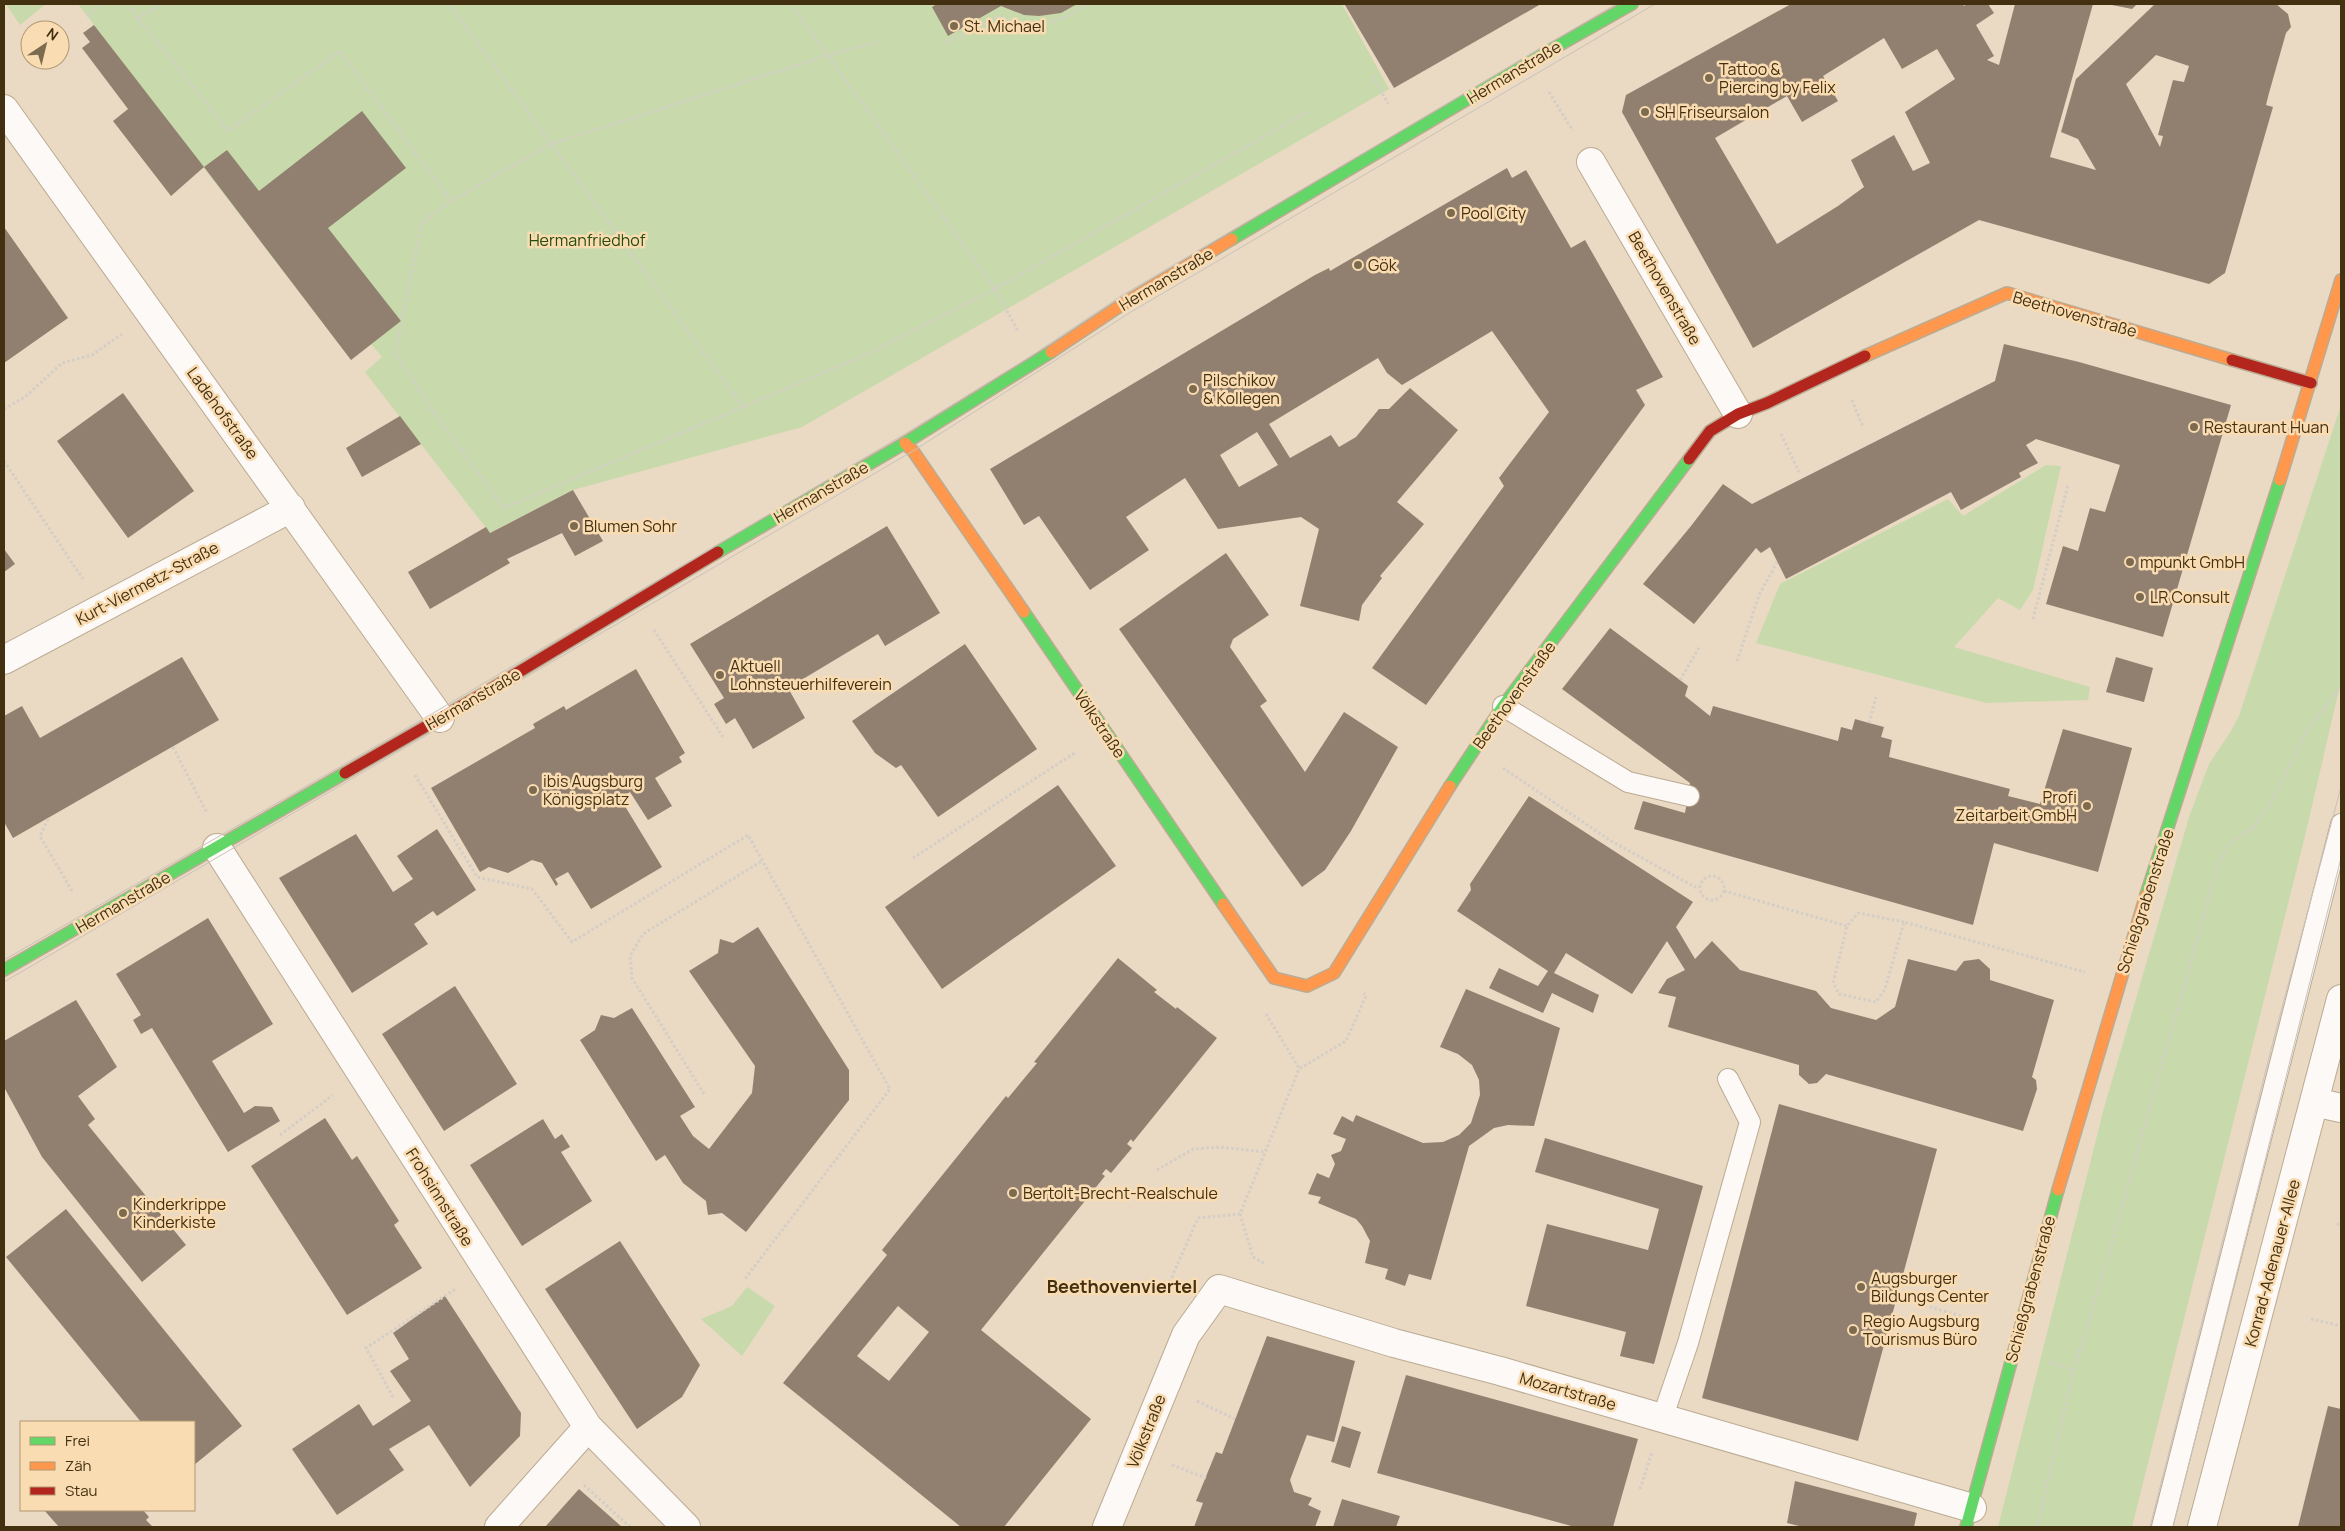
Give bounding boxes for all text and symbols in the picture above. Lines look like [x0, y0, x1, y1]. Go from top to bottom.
place label: St. Michael [964, 15, 1045, 37]
north arrow [20, 20, 70, 70]
marker: St. Michael [948, 20, 960, 32]
text: N [43, 23, 62, 45]
street label: Hermanstraße [1463, 35, 1565, 109]
place label: Tattoo & Piercing by Felix [1719, 58, 1836, 98]
marker: Tattoo & Piercing by Felix [1703, 72, 1715, 84]
place label: SH Friseursalon [1655, 101, 1769, 123]
marker: SH Friseursalon [1639, 106, 1651, 118]
place label: Pool City [1461, 202, 1527, 224]
marker: Pool City [1445, 207, 1457, 219]
street label: Beethovenstraße [1623, 227, 1707, 349]
park label: Hermanfriedhof [529, 229, 646, 251]
street label: Hermanstraße [1115, 242, 1217, 316]
place label: Gök [1368, 254, 1398, 276]
marker: Gök [1352, 259, 1364, 271]
street label: Beethovenstraße [2010, 286, 2140, 342]
street label: Ladehofstraße [182, 363, 264, 463]
place label: Pilschikov & Kollegen [1203, 369, 1280, 409]
marker: Pilschikov & Kollegen [1187, 383, 1199, 395]
place label: Restaurant Huan [2204, 416, 2329, 438]
marker: Restaurant Huan [2188, 421, 2200, 433]
street label: Hermanstraße [770, 456, 872, 528]
place label: Blumen Sohr [584, 515, 677, 537]
marker: Blumen Sohr [568, 520, 580, 532]
street label: Kurt-Viermetz-Straße [72, 536, 222, 630]
place label: mpunkt GmbH [2140, 551, 2245, 573]
marker: mpunkt GmbH [2124, 556, 2136, 568]
place label: LR Consult [2150, 586, 2230, 608]
marker: LR Consult [2134, 591, 2146, 603]
street label: Beethovenstraße [1467, 637, 1561, 753]
place label: Aktuell Lohnsteuerhilfeverein [730, 655, 892, 695]
street label: Hermanstraße [422, 663, 524, 735]
marker: Aktuell Lohnsteuerhilfeverein [714, 669, 726, 681]
street label: Völkstraße [1069, 686, 1131, 762]
place label: ibis Augsburg Königsplatz [543, 770, 643, 810]
marker: ibis Augsburg Königsplatz [527, 784, 539, 796]
place label: Profi Zeitarbeit GmbH [1956, 786, 2077, 826]
marker: Profi Zeitarbeit GmbH [2081, 800, 2093, 812]
street label: Schießgrabenstraße [2111, 826, 2179, 976]
street label: Hermanstraße [72, 866, 174, 938]
street label: Frohsinnstraße [401, 1144, 479, 1250]
street label: Konrad-Adenauer-Allee [2239, 1177, 2305, 1349]
place label: Bertolt-Brecht-Realschule [1023, 1182, 1218, 1204]
marker: Bertolt-Brecht-Realschule [1007, 1187, 1019, 1199]
place label: Kinderkrippe Kinderkiste [133, 1193, 226, 1233]
marker: Kinderkrippe Kinderkiste [117, 1207, 129, 1219]
street label: Schießgrabenstraße [2000, 1213, 2060, 1365]
place label: Augsburger Bildungs Center [1871, 1267, 1989, 1307]
district label: Beethovenviertel [1047, 1274, 1197, 1298]
marker: Augsburger Bildungs Center [1855, 1281, 1867, 1293]
place label: Regio Augsburg Tourismus Büro [1863, 1310, 1980, 1350]
marker: Regio Augsburg Tourismus Büro [1847, 1324, 1859, 1336]
street label: Mozartstraße [1517, 1367, 1619, 1415]
street label: Völkstraße [1121, 1391, 1171, 1471]
legend [20, 1421, 195, 1511]
text: Frei [65, 1430, 90, 1451]
text: Zäh [65, 1455, 92, 1476]
text: Stau [65, 1480, 98, 1501]

